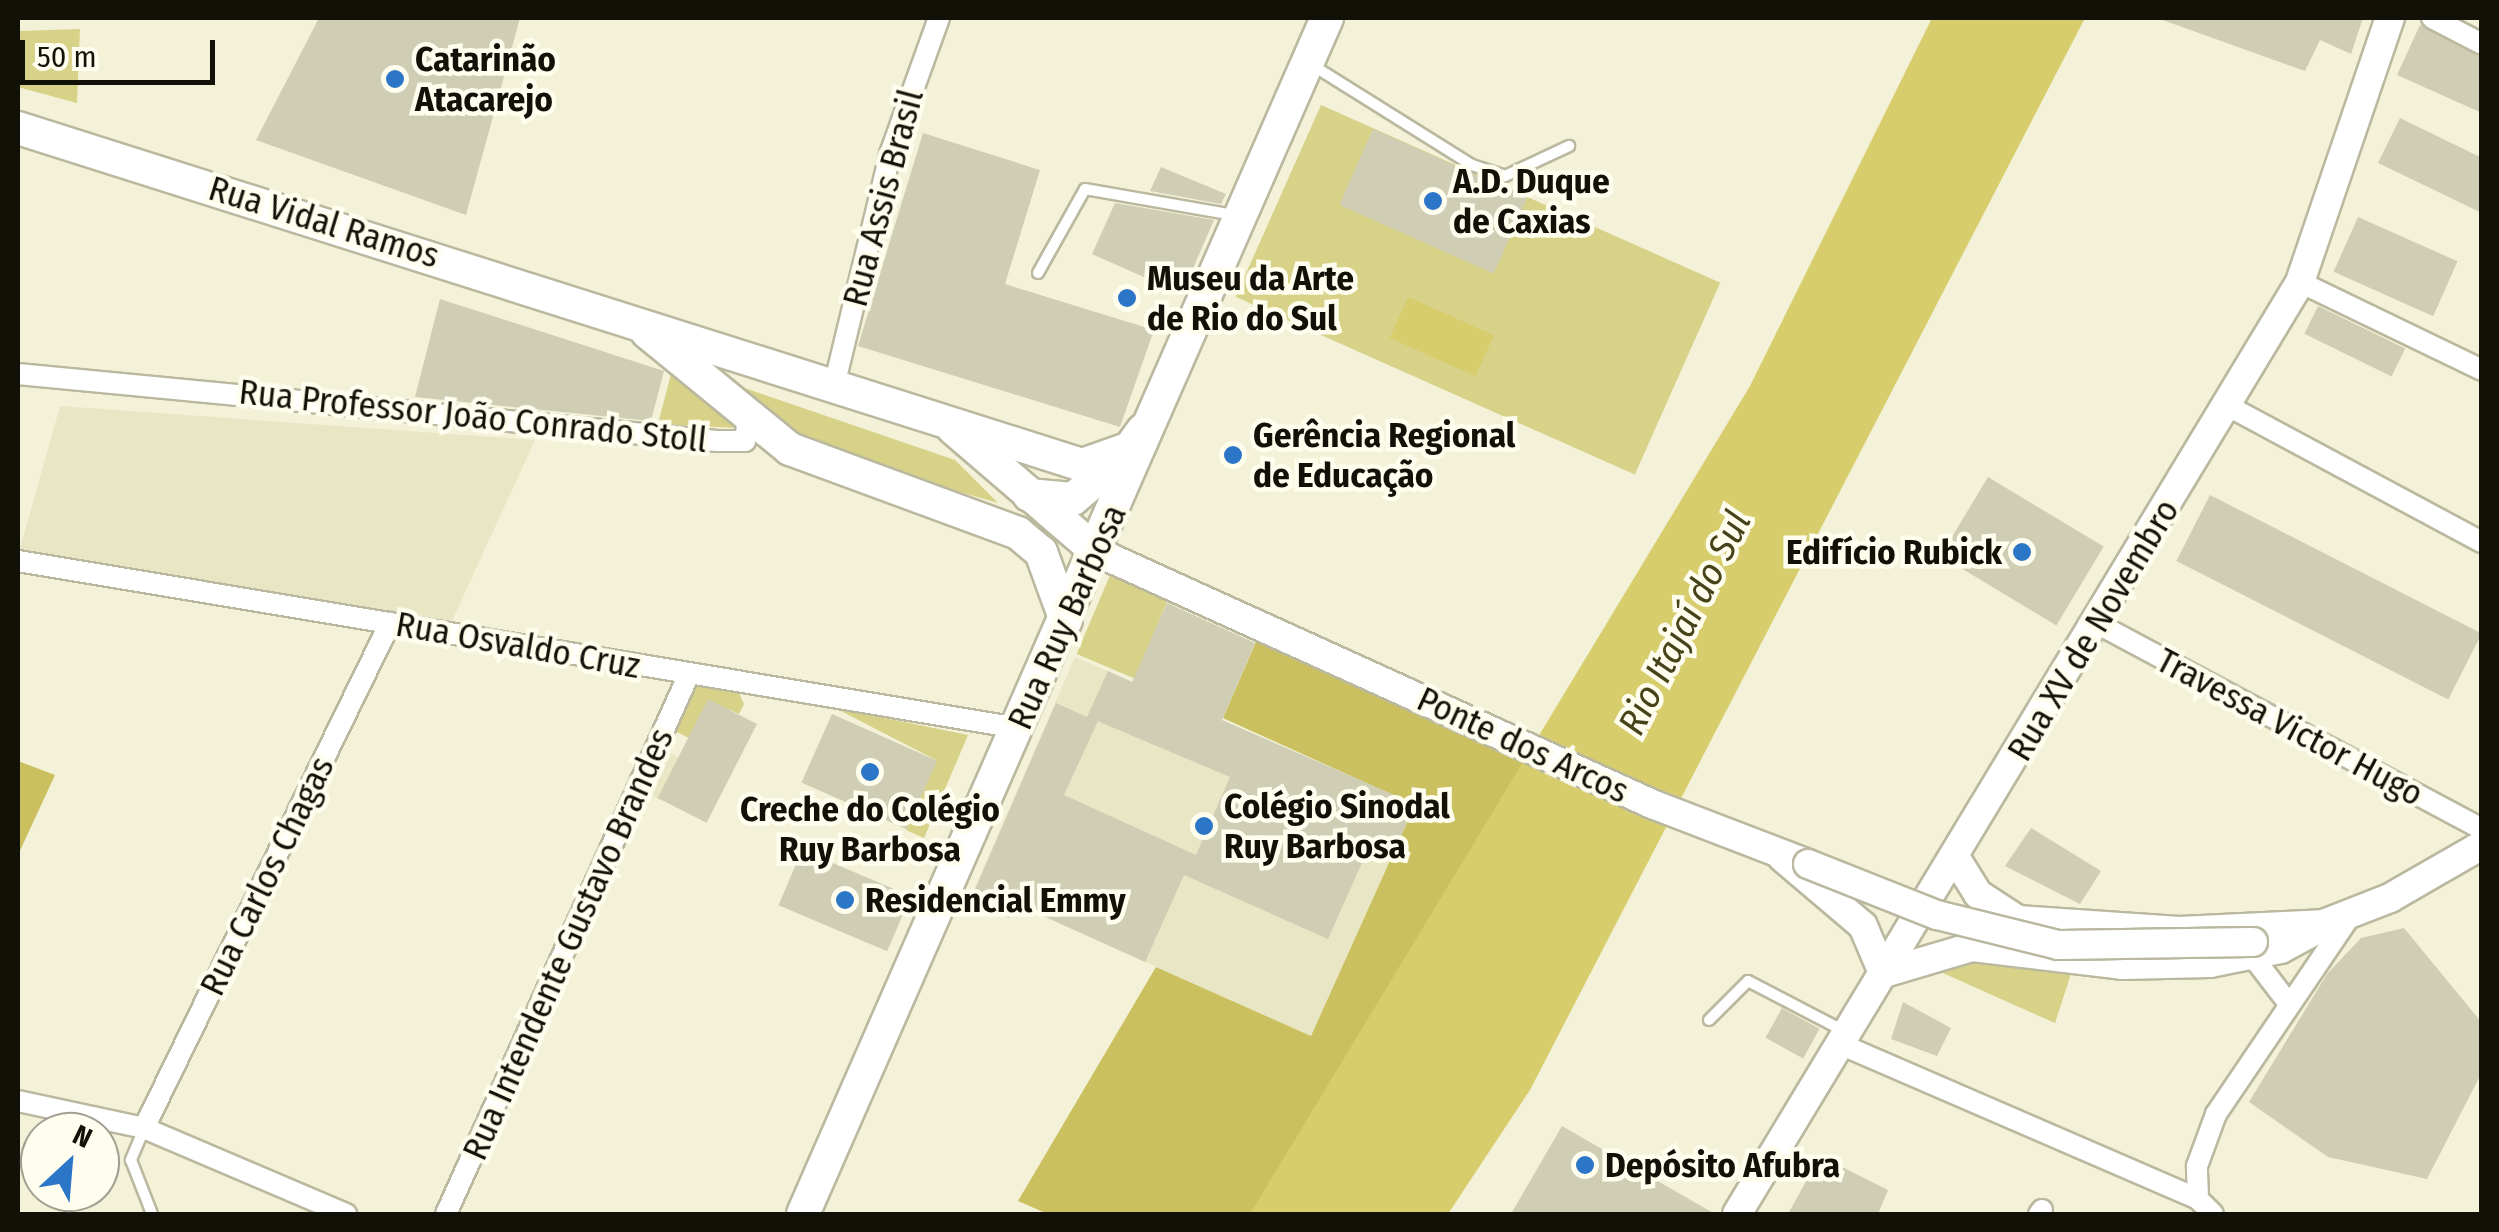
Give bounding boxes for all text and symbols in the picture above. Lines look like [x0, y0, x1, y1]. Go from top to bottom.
scale bar [25, 20, 220, 82]
place label: Catarinão Atacarejo [415, 38, 556, 120]
text: 50 m [37, 39, 97, 75]
marker: Catarinão Atacarejo [384, 68, 406, 90]
street label: Rua Assis Brasil [834, 85, 932, 311]
place label: A.D. Duque de Caxias [1453, 160, 1610, 242]
street label: Rua Vidal Ramos [204, 167, 444, 277]
marker: A.D. Duque de Caxias [1422, 190, 1444, 212]
place label: Museu da Arte de Rio do Sul [1147, 257, 1354, 339]
marker: Museu da Arte de Rio do Sul [1116, 287, 1138, 309]
street label: Rua Professor João Conrado Stoll [237, 371, 709, 461]
place label: Gerência Regional de Educação [1253, 414, 1515, 496]
marker: Gerência Regional de Educação [1222, 444, 1244, 466]
street label: Rua XV de Novembro [1998, 492, 2188, 768]
street label: Rua Ruy Barbosa [999, 498, 1135, 736]
water label: Rio Itajaí do Sul [1609, 504, 1761, 742]
place label: Edifício Rubick [1786, 531, 2002, 573]
marker: Edifício Rubick [2011, 541, 2033, 563]
street label: Rua Osvaldo Cruz [393, 603, 643, 687]
street label: Travessa Victor Hugo [2150, 639, 2430, 815]
street label: Ponte dos Arcos [1411, 678, 1635, 812]
street label: Rua Intendente Gustavo Brandes [454, 722, 682, 1166]
street label: Rua Carlos Chagas [191, 750, 343, 1002]
marker: Creche do Colégio Ruy Barbosa [859, 761, 881, 783]
place label: Colégio Sinodal Ruy Barbosa [1224, 785, 1450, 867]
place label: Creche do Colégio Ruy Barbosa [740, 788, 1000, 870]
marker: Colégio Sinodal Ruy Barbosa [1193, 815, 1215, 837]
place label: Residencial Emmy [865, 879, 1126, 921]
marker: Residencial Emmy [834, 889, 856, 911]
north arrow [20, 1112, 120, 1212]
text: N [68, 1118, 97, 1155]
place label: Depósito Afubra [1605, 1144, 1840, 1186]
marker: Depósito Afubra [1574, 1154, 1596, 1176]

